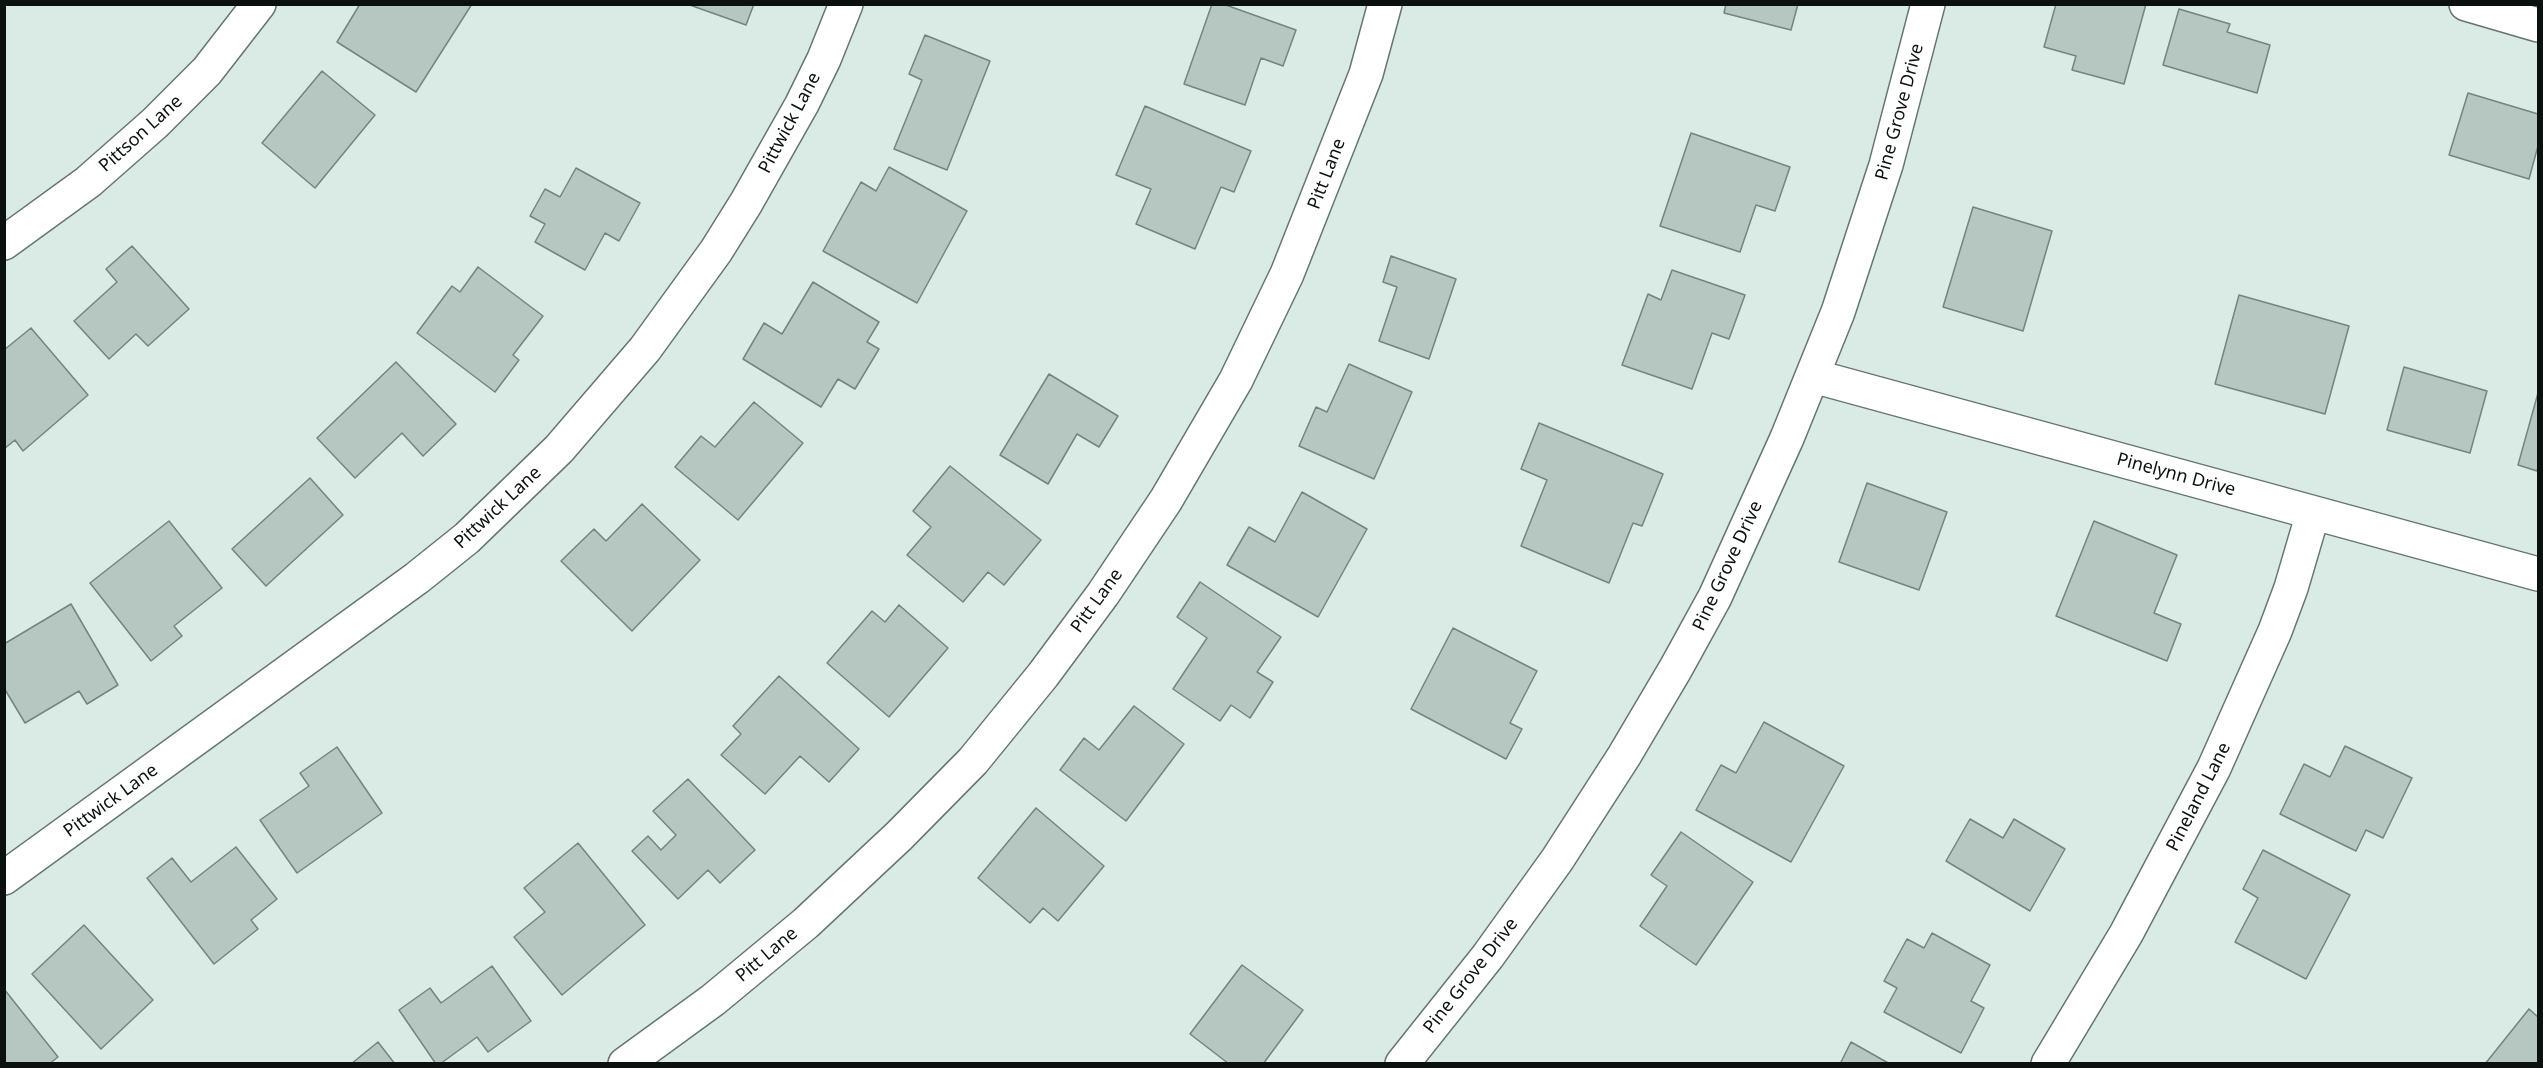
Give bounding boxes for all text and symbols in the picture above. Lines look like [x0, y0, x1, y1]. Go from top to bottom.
street label: Pine Grove Drive [1871, 41, 1929, 183]
street label: Pittwick Lane [754, 69, 826, 177]
street label: Pittson Lane [95, 91, 187, 177]
street label: Pitt Lane [1304, 136, 1350, 212]
street label: Pinelynn Drive [2114, 449, 2238, 501]
street label: Pittwick Lane [450, 462, 546, 554]
street label: Pine Grove Drive [1688, 498, 1768, 634]
street label: Pitt Lane [1067, 565, 1127, 637]
street label: Pineland Lane [2162, 739, 2236, 855]
street label: Pittwick Lane [60, 760, 162, 842]
street label: Pine Grove Drive [1419, 914, 1523, 1038]
street label: Pitt Lane [732, 923, 802, 987]

